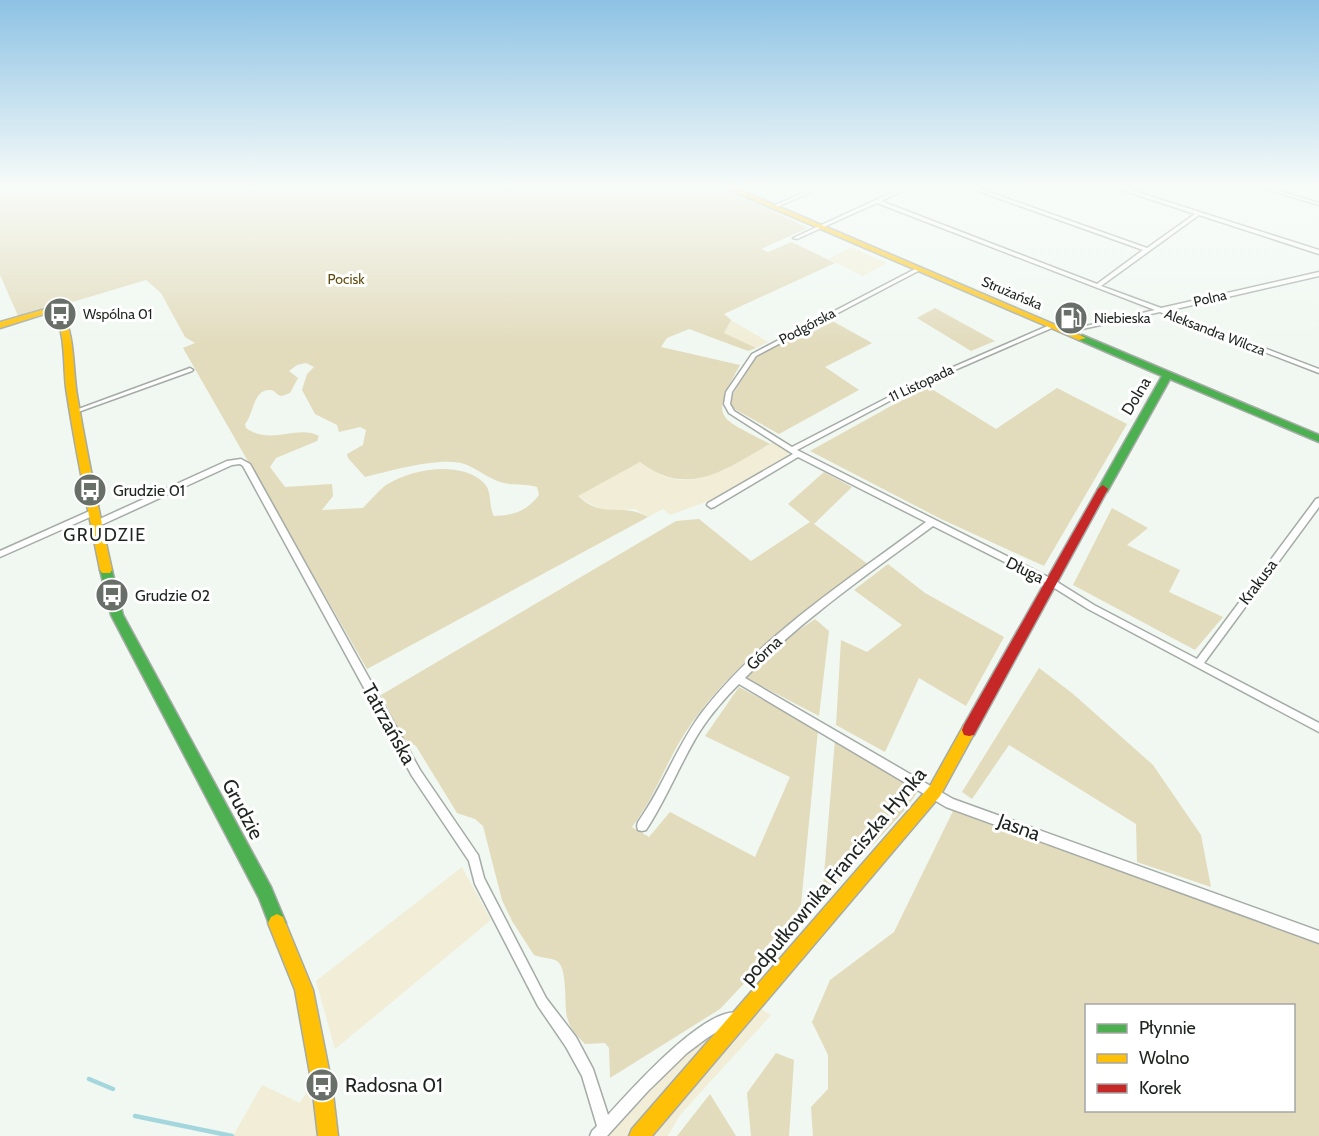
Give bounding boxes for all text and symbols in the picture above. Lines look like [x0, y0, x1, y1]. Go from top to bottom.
park label: Pocisk [328, 270, 365, 288]
street label: Strużańska [979, 272, 1045, 314]
street label: Polna [1192, 285, 1229, 311]
bus stop icon: Wspólna 01 [42, 296, 78, 332]
fuel station icon: Niebieska [1053, 300, 1089, 336]
street label: Podgórska [776, 304, 838, 348]
place label: Wspólna 01 [83, 305, 152, 323]
street label: Aleksandra Wilcza [1162, 305, 1268, 360]
place label: Niebieska [1094, 309, 1151, 327]
street label: 11 Listopada [886, 360, 957, 406]
street label: Dolna [1117, 373, 1155, 418]
bus stop icon: Grudzie 01 [72, 472, 108, 508]
place label: Grudzie 01 [113, 481, 185, 500]
district label: GRUDZIE [63, 524, 147, 546]
street label: Długa [1003, 553, 1047, 587]
street label: Krakusa [1235, 555, 1281, 608]
bus stop icon: Grudzie 02 [94, 577, 130, 613]
place label: Grudzie 02 [135, 586, 210, 605]
street label: Górna [742, 632, 786, 674]
street label: Tatrzańska [357, 679, 421, 769]
street label: podpułkownika Franciszka Hynka [735, 762, 931, 989]
street label: Grudzie [217, 775, 269, 843]
street label: Jasna [993, 808, 1044, 846]
legend [1085, 1004, 1295, 1112]
text: Płynnie [1139, 1017, 1196, 1039]
text: Wolno [1139, 1047, 1190, 1069]
bus stop icon: Radosna 01 [304, 1067, 340, 1103]
place label: Radosna 01 [345, 1073, 443, 1097]
text: Korek [1139, 1077, 1182, 1099]

